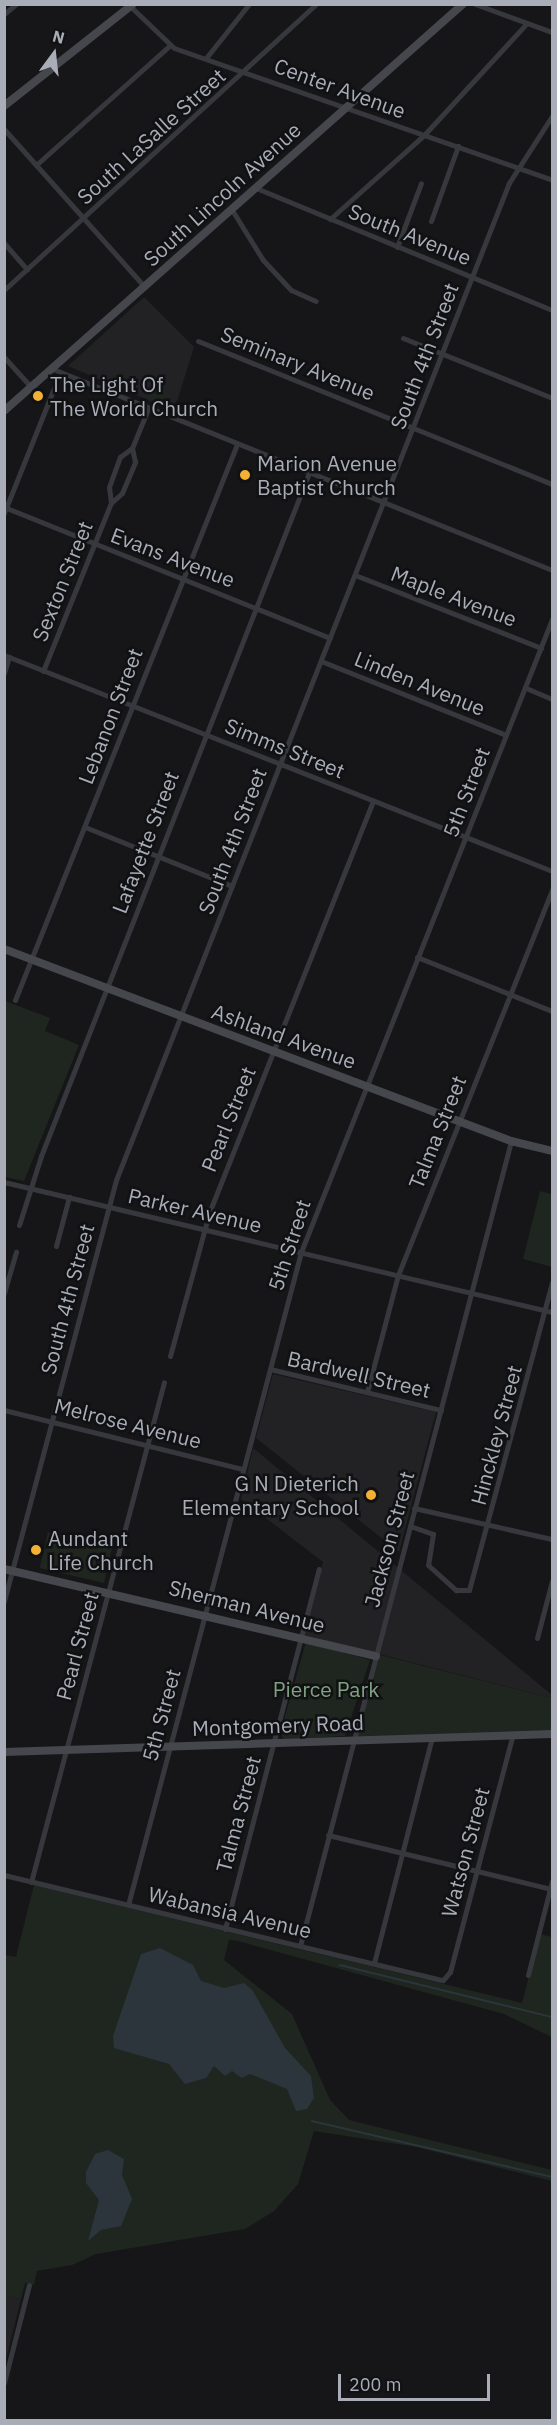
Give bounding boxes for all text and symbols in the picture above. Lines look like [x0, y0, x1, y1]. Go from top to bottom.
north arrow [24, 24, 84, 84]
text: N [50, 25, 67, 48]
street label: Center Avenue [271, 53, 409, 123]
street label: South LaSalle Street [72, 63, 230, 209]
street label: South Lincoln Avenue [138, 117, 306, 271]
street label: South Avenue [345, 198, 475, 270]
street label: South 4th Street [385, 279, 463, 433]
street label: Seminary Avenue [217, 321, 379, 405]
place label: The Light Of The World Church [50, 371, 218, 421]
marker: The Light Of The World Church [31, 389, 45, 403]
place label: Marion Avenue Baptist Church [257, 450, 397, 500]
marker: Marion Avenue Baptist Church [238, 468, 252, 482]
street label: Sexton Street [26, 517, 98, 645]
street label: Evans Avenue [107, 522, 239, 592]
street label: Maple Avenue [388, 560, 520, 632]
street label: Lebanon Street [73, 645, 147, 787]
street label: Linden Avenue [351, 645, 489, 721]
street label: Simms Street [221, 713, 349, 783]
street label: 5th Street [437, 743, 495, 841]
street label: South 4th Street [193, 764, 271, 918]
street label: Lafayette Street [106, 767, 184, 917]
street label: Ashland Avenue [208, 998, 360, 1074]
street label: Pearl Street [196, 1063, 260, 1175]
street label: Talma Street [403, 1072, 471, 1192]
street label: Parker Avenue [126, 1182, 264, 1238]
street label: 5th Street [262, 1196, 316, 1294]
street label: South 4th Street [35, 1221, 99, 1377]
street label: Bardwell Street [285, 1345, 433, 1403]
street label: Hinckley Street [465, 1362, 527, 1508]
street label: Melrose Avenue [52, 1393, 204, 1453]
street label: Jackson Street [359, 1468, 419, 1610]
place label: G N Dieterich Elementary School [182, 1470, 359, 1520]
marker: G N Dieterich Elementary School [364, 1488, 378, 1502]
place label: Aundant Life Church [48, 1525, 154, 1575]
marker: Aundant Life Church [29, 1543, 43, 1557]
street label: Sherman Avenue [166, 1574, 328, 1638]
street label: Pearl Street [50, 1589, 104, 1703]
street label: 5th Street [137, 1666, 185, 1764]
park label: Pierce Park [273, 1676, 379, 1702]
street label: Montgomery Road [192, 1709, 364, 1741]
street label: Talma Street [210, 1753, 266, 1875]
street label: Watson Street [436, 1784, 494, 1920]
street label: Wabansia Avenue [146, 1881, 314, 1943]
scale bar [341, 2362, 492, 2400]
text: 200 m [349, 2373, 401, 2396]

